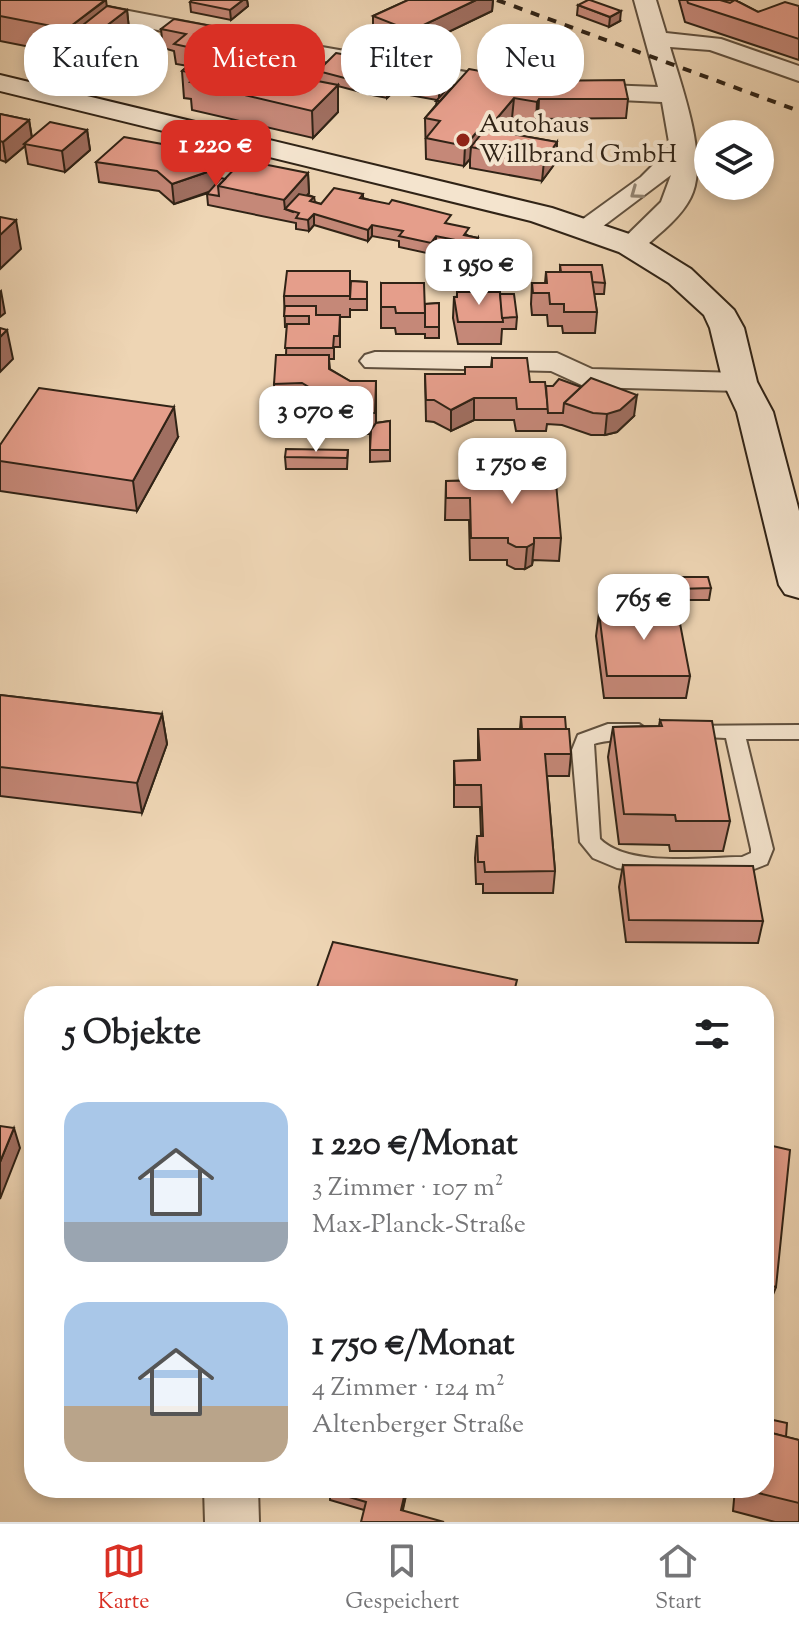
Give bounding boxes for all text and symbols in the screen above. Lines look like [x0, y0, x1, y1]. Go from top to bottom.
chip: Kaufen [24, 24, 168, 96]
chip: Mieten [184, 24, 325, 96]
chip: Filter [341, 24, 461, 96]
chip: Neu [477, 24, 584, 96]
place label: Autohaus Willbrand GmbH [479, 107, 677, 174]
pin: 1 220 € [142, 120, 290, 188]
map controls [694, 120, 774, 200]
button: layers [694, 120, 774, 200]
text: 1 220 € [179, 127, 253, 164]
marker: Autohaus Willbrand GmbH [454, 131, 472, 149]
one-way arrow [630, 183, 644, 197]
pin: 1 950 € [405, 239, 553, 307]
text: 1 950 € [443, 246, 515, 283]
pin: 3 070 € [242, 386, 390, 454]
text: 3 070 € [277, 393, 355, 430]
pin: 1 750 € [438, 438, 586, 506]
text: 1 750 € [476, 445, 548, 482]
pin: 765 € [588, 574, 700, 642]
text: 765 € [616, 581, 672, 618]
text: 5 Objekte [64, 1010, 201, 1059]
icon: filters [690, 1012, 734, 1056]
text: 1 220 €/Monat [312, 1121, 518, 1170]
icon: home [128, 1134, 224, 1230]
text: 3 Zimmer · 107 m² [312, 1170, 503, 1207]
text: Max-Planck-Straße [312, 1207, 526, 1244]
text: 1 750 €/Monat [312, 1321, 514, 1370]
icon: home [128, 1334, 224, 1430]
text: 4 Zimmer · 124 m² [312, 1370, 505, 1407]
text: Altenberger Straße [312, 1407, 524, 1444]
tab: Karte [98, 1539, 150, 1619]
tab: Gespeichert [345, 1539, 459, 1619]
tab: Start [655, 1539, 701, 1619]

